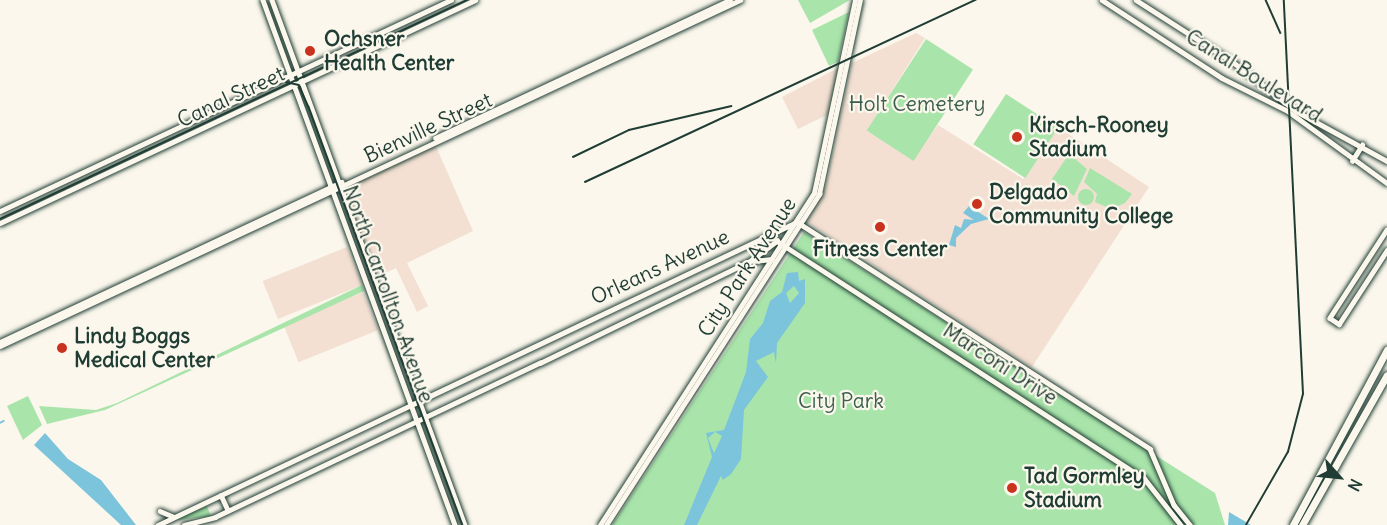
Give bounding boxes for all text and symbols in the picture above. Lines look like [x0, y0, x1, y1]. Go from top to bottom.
street label: Canal Boulevard [1181, 24, 1327, 128]
place label: Ochsner Health Center [324, 26, 454, 76]
marker: Ochsner Health Center [301, 42, 319, 60]
street label: Canal Street [173, 61, 289, 133]
street label: Bienville Street [360, 87, 496, 169]
park label: Holt Cemetery [849, 91, 985, 117]
place label: Kirsch-Rooney Stadium [1029, 112, 1169, 162]
marker: Kirsch-Rooney Stadium [1010, 130, 1024, 144]
place label: Delgado Community College [989, 179, 1173, 229]
street label: North Carrollton Avenue [337, 182, 439, 406]
street label: City Park Avenue [693, 192, 801, 342]
marker: Delgado Community College [970, 197, 984, 211]
marker: Fitness Center [873, 220, 887, 234]
street label: Orleans Avenue [587, 224, 733, 310]
place label: Fitness Center [813, 236, 947, 262]
street label: Marconi Drive [938, 318, 1062, 410]
place label: Lindy Boggs Medical Center [74, 323, 215, 373]
marker: Lindy Boggs Medical Center [55, 341, 69, 355]
park label: City Park [798, 388, 884, 414]
north arrow [1309, 447, 1369, 507]
place label: Tad Gormley Stadium [1024, 463, 1145, 513]
text: N [1344, 476, 1366, 495]
marker: Tad Gormley Stadium [1005, 481, 1019, 495]

